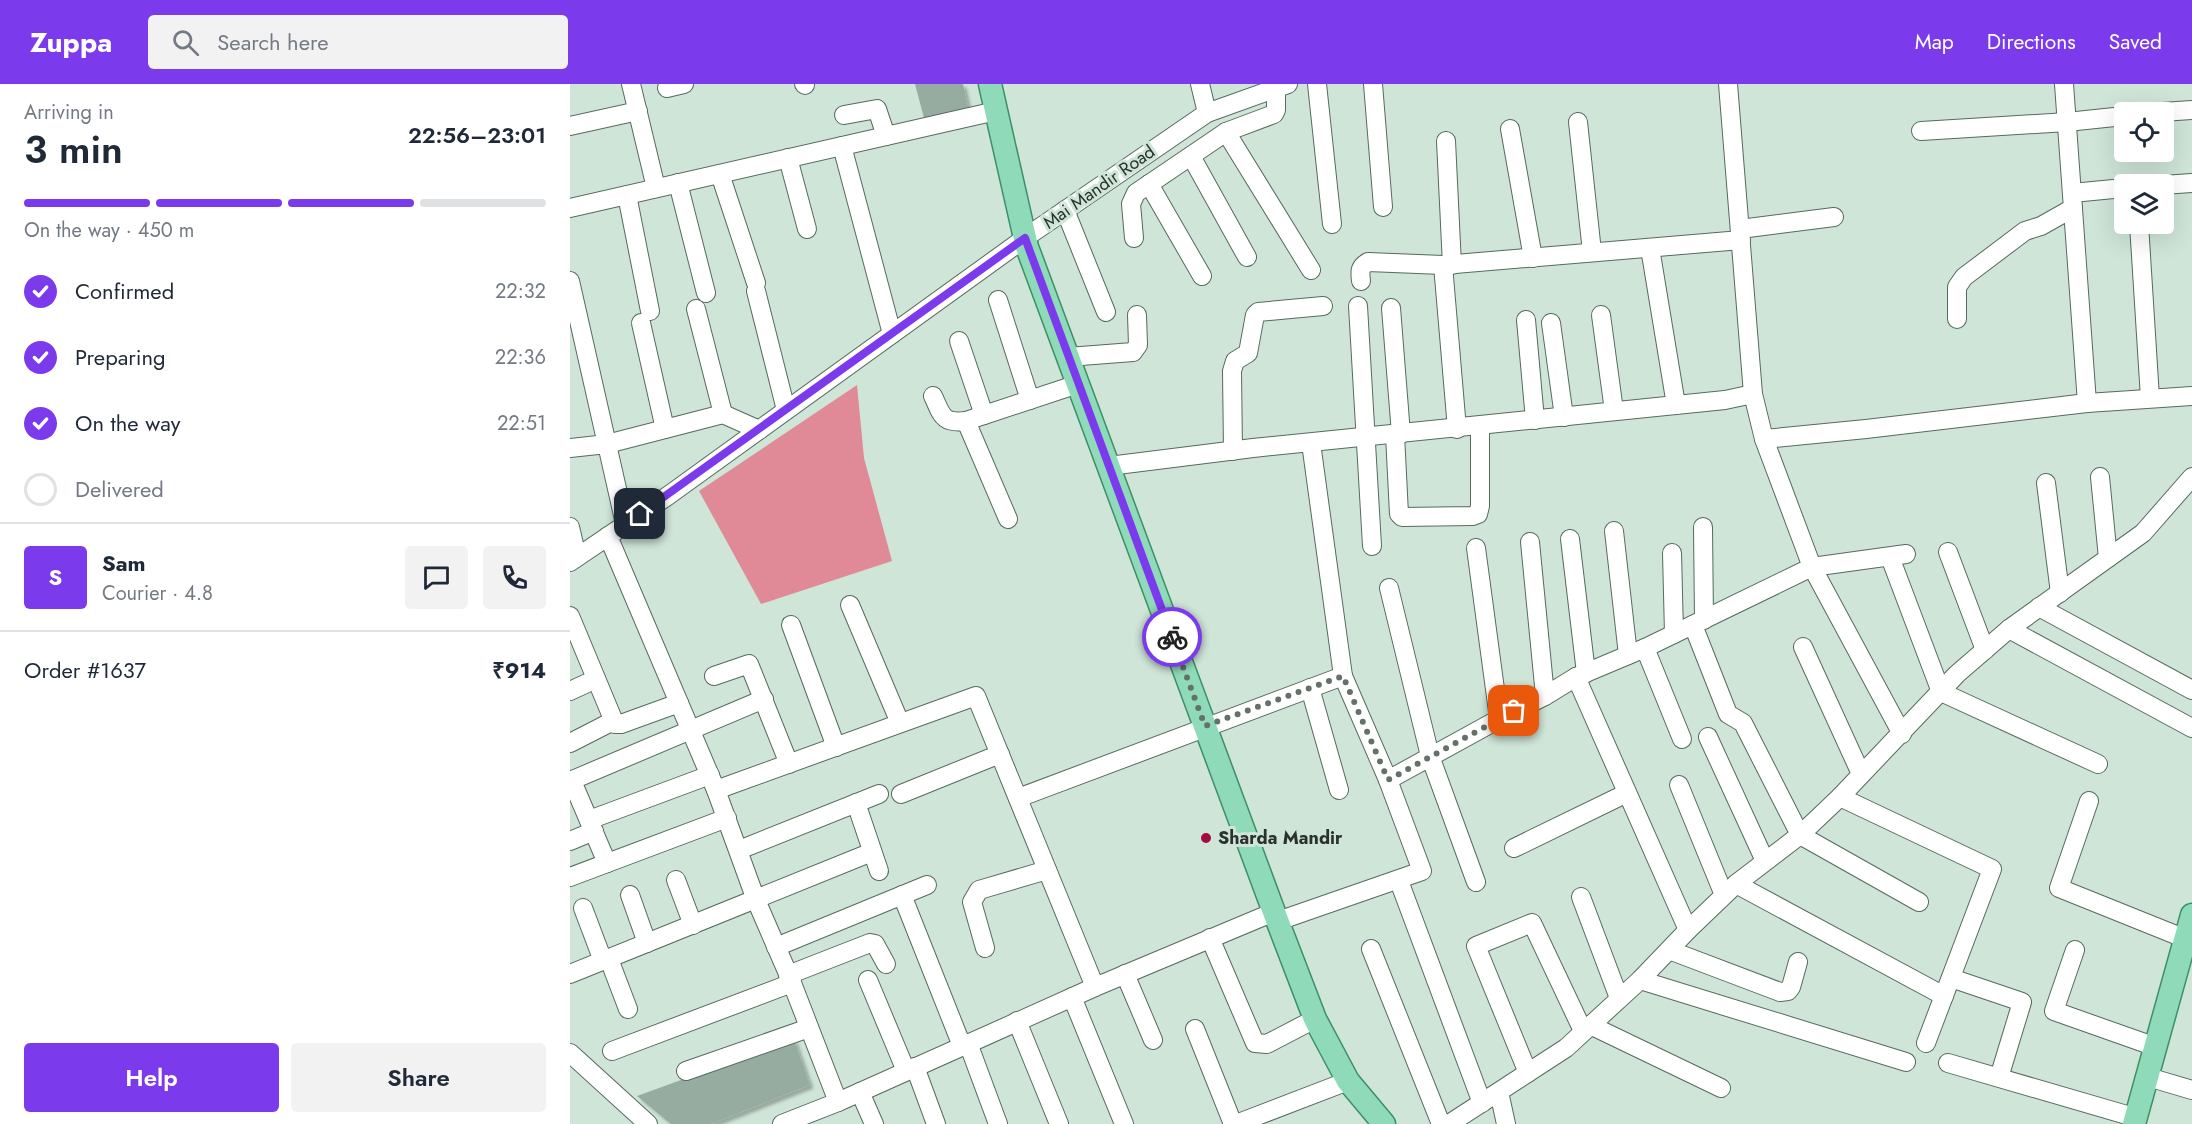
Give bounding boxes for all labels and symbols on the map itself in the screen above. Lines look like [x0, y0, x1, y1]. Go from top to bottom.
street label: Mai Mandir Road [1038, 139, 1160, 235]
pin [614, 488, 665, 539]
courier [1142, 607, 1202, 667]
pin [1488, 685, 1539, 736]
place label: Sharda Mandir [1218, 825, 1343, 851]
marker: Sharda Mandir [1199, 831, 1213, 845]

